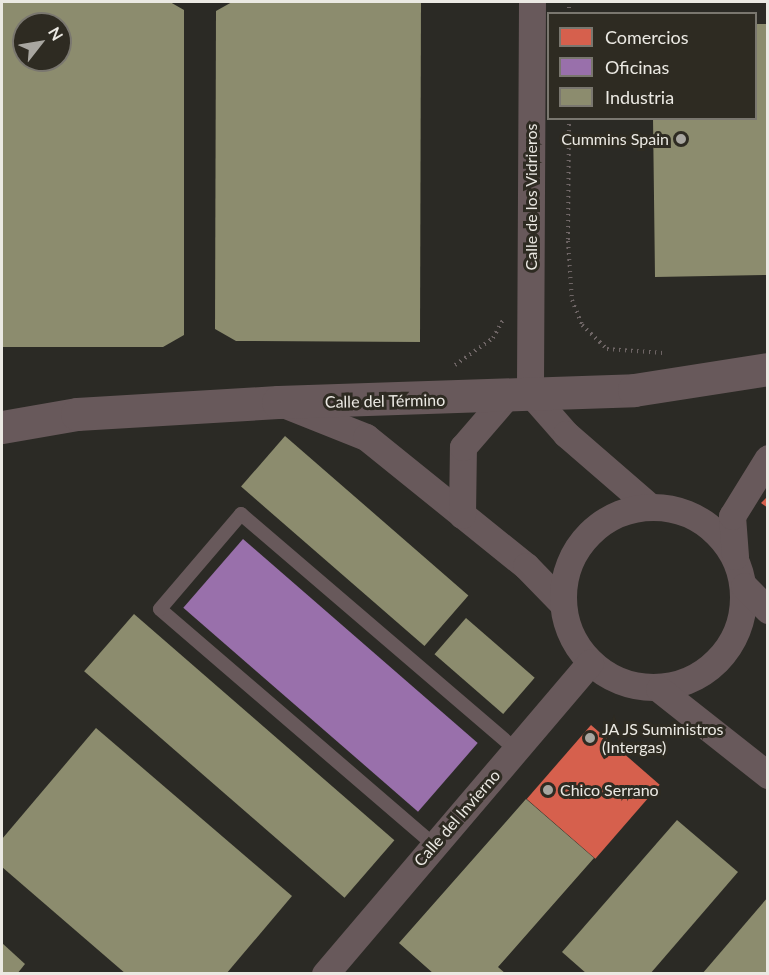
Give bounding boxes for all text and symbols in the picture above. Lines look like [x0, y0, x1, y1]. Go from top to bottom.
north arrow [12, 12, 72, 72]
legend [547, 12, 757, 120]
text: N [45, 23, 67, 44]
text: Comercios [605, 26, 688, 48]
text: Oficinas [605, 56, 669, 78]
text: Industria [605, 86, 674, 108]
street label: Calle de los Vidrieros [521, 123, 541, 271]
place label: Cummins Spain [561, 129, 669, 149]
marker: Cummins Spain [674, 132, 688, 146]
street label: Calle del Término [324, 390, 446, 412]
place label: JA JS Suministros (Intergas) [602, 719, 724, 757]
marker: JA JS Suministros (Intergas) [583, 731, 597, 745]
street label: Calle del Invierno [410, 766, 504, 870]
place label: Chico Serrano [560, 780, 659, 800]
marker: Chico Serrano [541, 783, 555, 797]

